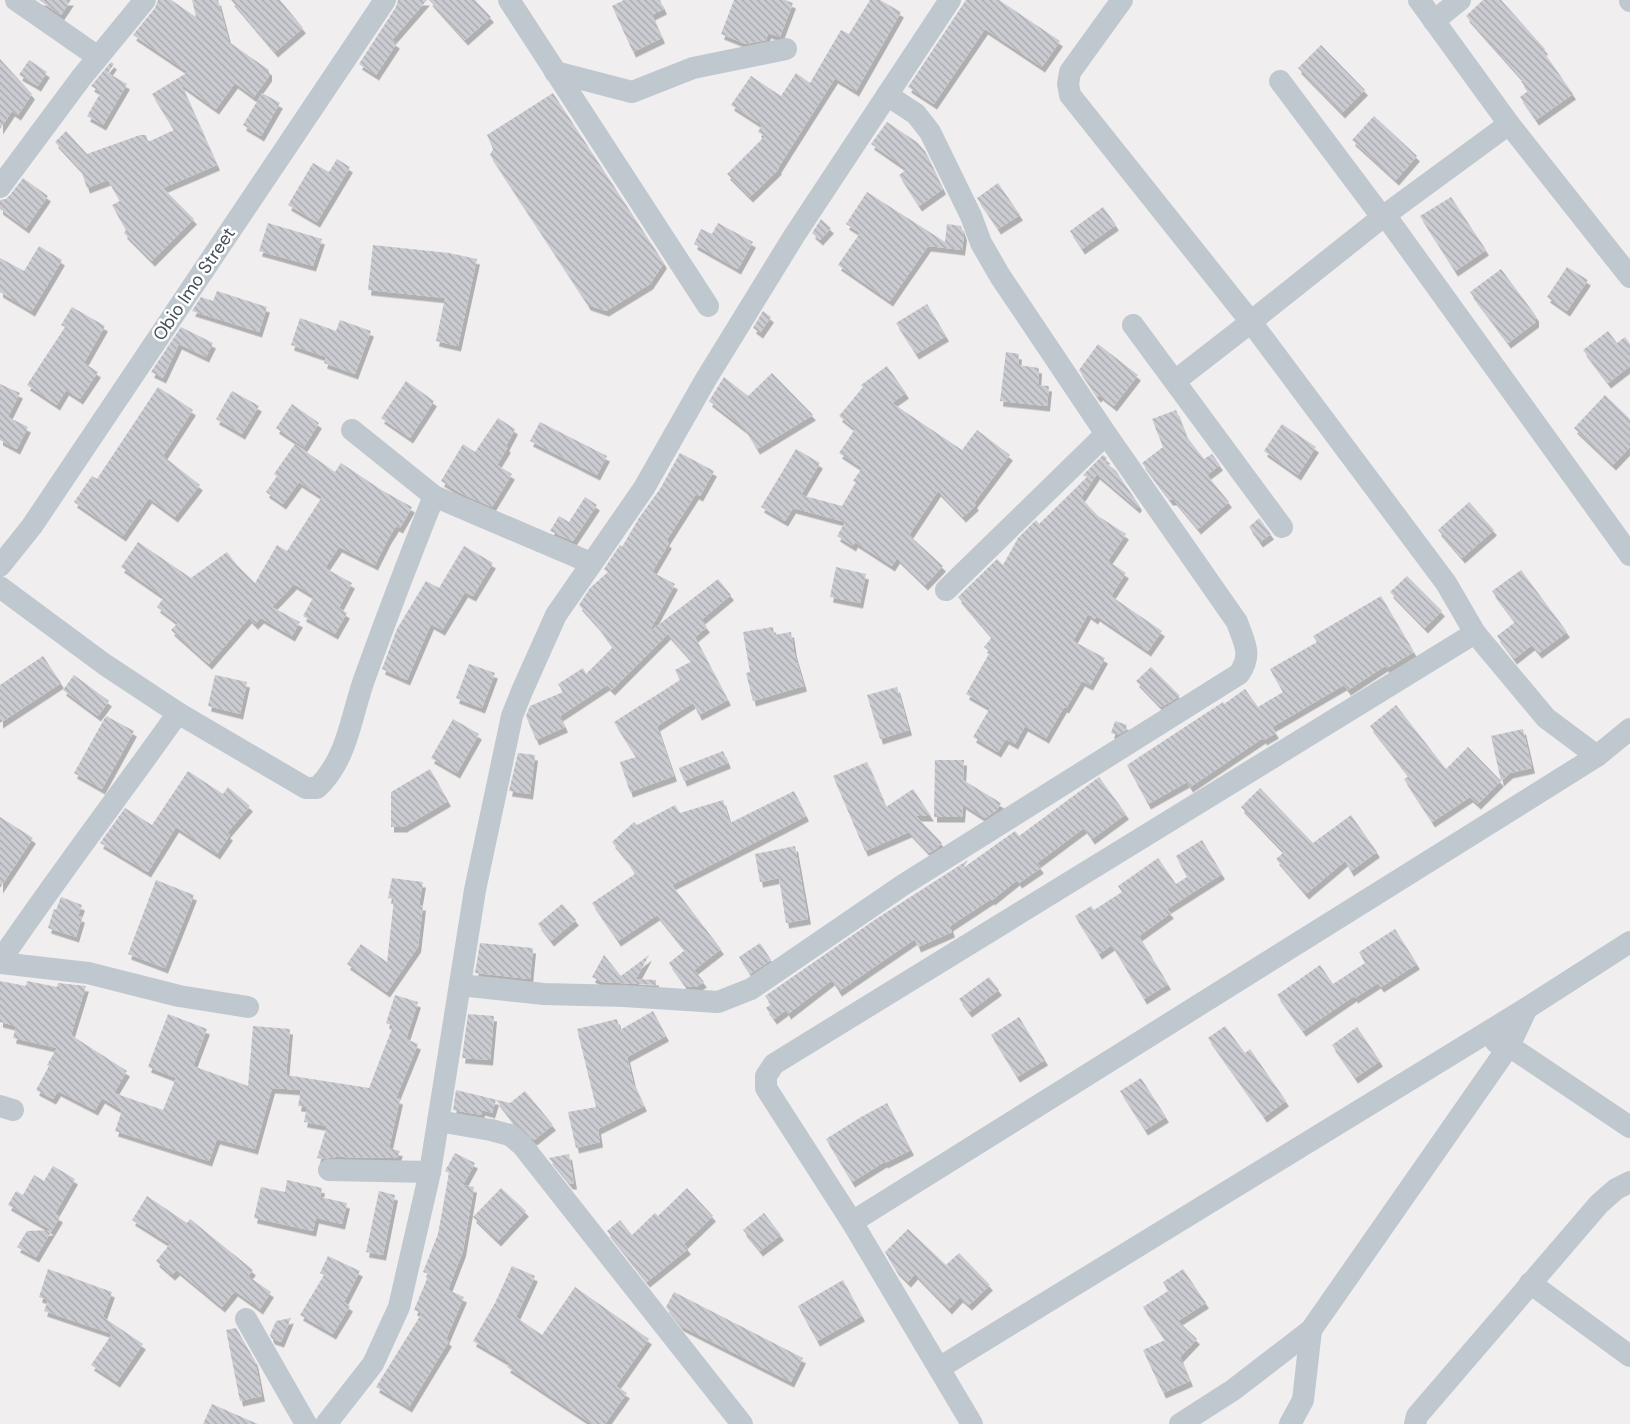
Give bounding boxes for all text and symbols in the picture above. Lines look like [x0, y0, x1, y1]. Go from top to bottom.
street label: Obio Imo Street [147, 223, 241, 345]

